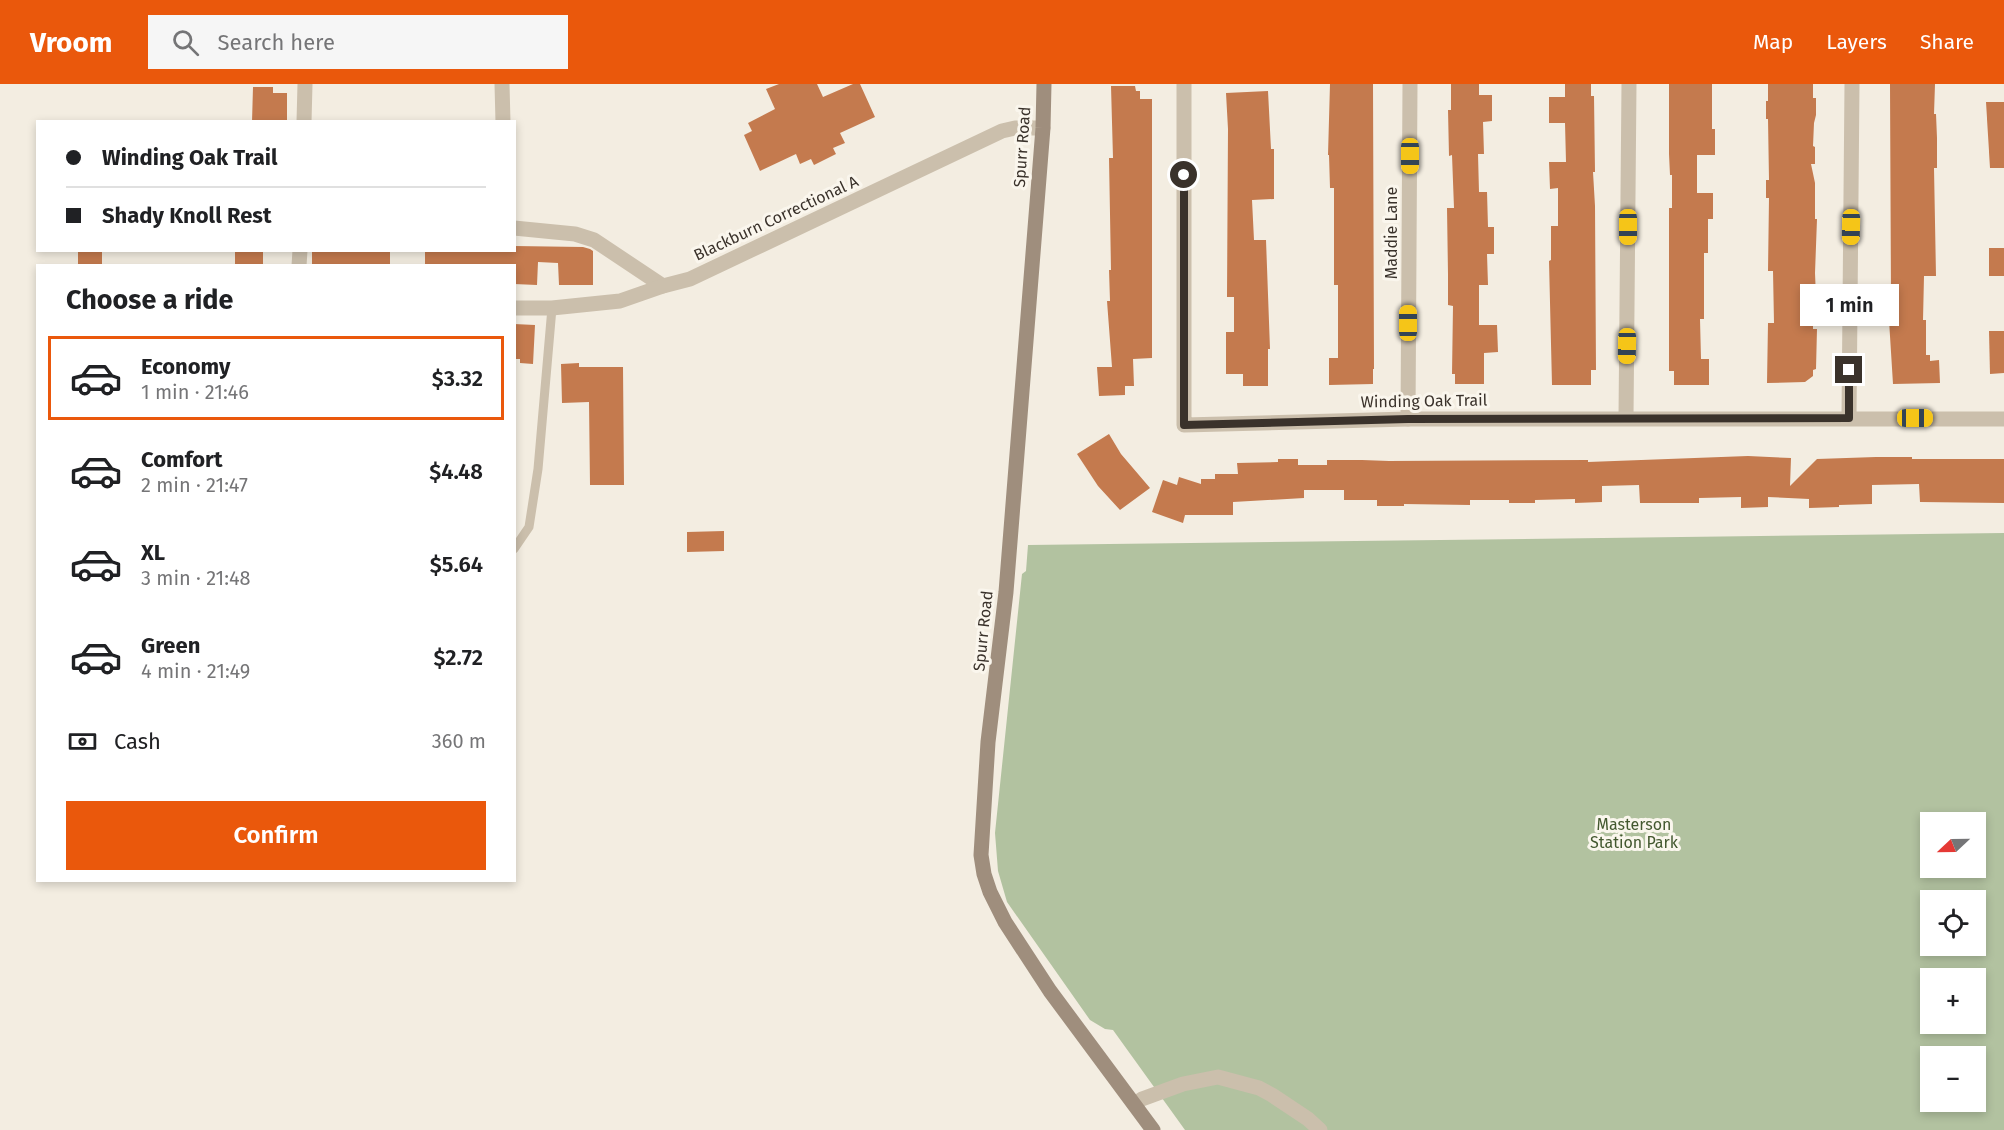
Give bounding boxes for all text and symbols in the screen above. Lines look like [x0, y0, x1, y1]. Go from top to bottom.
search box [148, 15, 568, 69]
text: Vroom [30, 26, 112, 59]
icon: search [169, 26, 202, 59]
text: Search here [217, 29, 335, 56]
text: Map [1753, 29, 1793, 55]
text: Layers [1826, 29, 1887, 55]
text: Share [1920, 29, 1974, 55]
street label: Spurr Road [1010, 106, 1034, 188]
car [1401, 138, 1419, 174]
text: Winding Oak Trail [102, 144, 277, 171]
route start [1170, 161, 1197, 188]
street label: Blackburn Correctional A [691, 171, 862, 265]
street label: Maddie Lane [1382, 187, 1401, 279]
text: Shady Knoll Rest [102, 202, 271, 229]
car [1619, 209, 1637, 245]
car [1842, 209, 1860, 245]
callout: 1 min [1800, 283, 1898, 325]
text: Choose a ride [66, 284, 233, 316]
text: 1 min [1825, 293, 1874, 317]
car [1399, 305, 1417, 341]
car [1618, 328, 1636, 364]
icon: car [69, 351, 123, 405]
text: Economy [141, 353, 230, 380]
route end [1835, 356, 1862, 383]
text: $3.32 [432, 365, 483, 392]
text: 1 min · 21:46 [141, 380, 249, 404]
street label: Winding Oak Trail [1361, 390, 1488, 412]
car [1897, 409, 1933, 427]
icon: car [69, 444, 123, 498]
text: Comfort [141, 446, 222, 473]
text: $4.48 [429, 458, 483, 485]
text: 2 min · 21:47 [141, 473, 248, 497]
icon: car [69, 537, 123, 591]
text: XL [141, 539, 165, 566]
text: $5.64 [430, 551, 483, 578]
text: 3 min · 21:48 [141, 566, 251, 590]
street label: Spurr Road [969, 590, 997, 672]
icon: car [69, 630, 123, 684]
text: Green [141, 632, 200, 659]
text: $2.72 [433, 644, 483, 671]
text: 4 min · 21:49 [141, 659, 250, 683]
icon: cash [66, 725, 99, 758]
text: Cash [114, 728, 161, 755]
text: 360 m [432, 729, 486, 753]
button: Confirm [66, 801, 486, 870]
north arrow [1920, 812, 1986, 878]
map controls [1920, 812, 1986, 1112]
park label: Masterson Station Park [1590, 815, 1679, 852]
button: locate [1920, 890, 1986, 956]
button: + [1920, 968, 1986, 1034]
button: − [1920, 1046, 1986, 1112]

